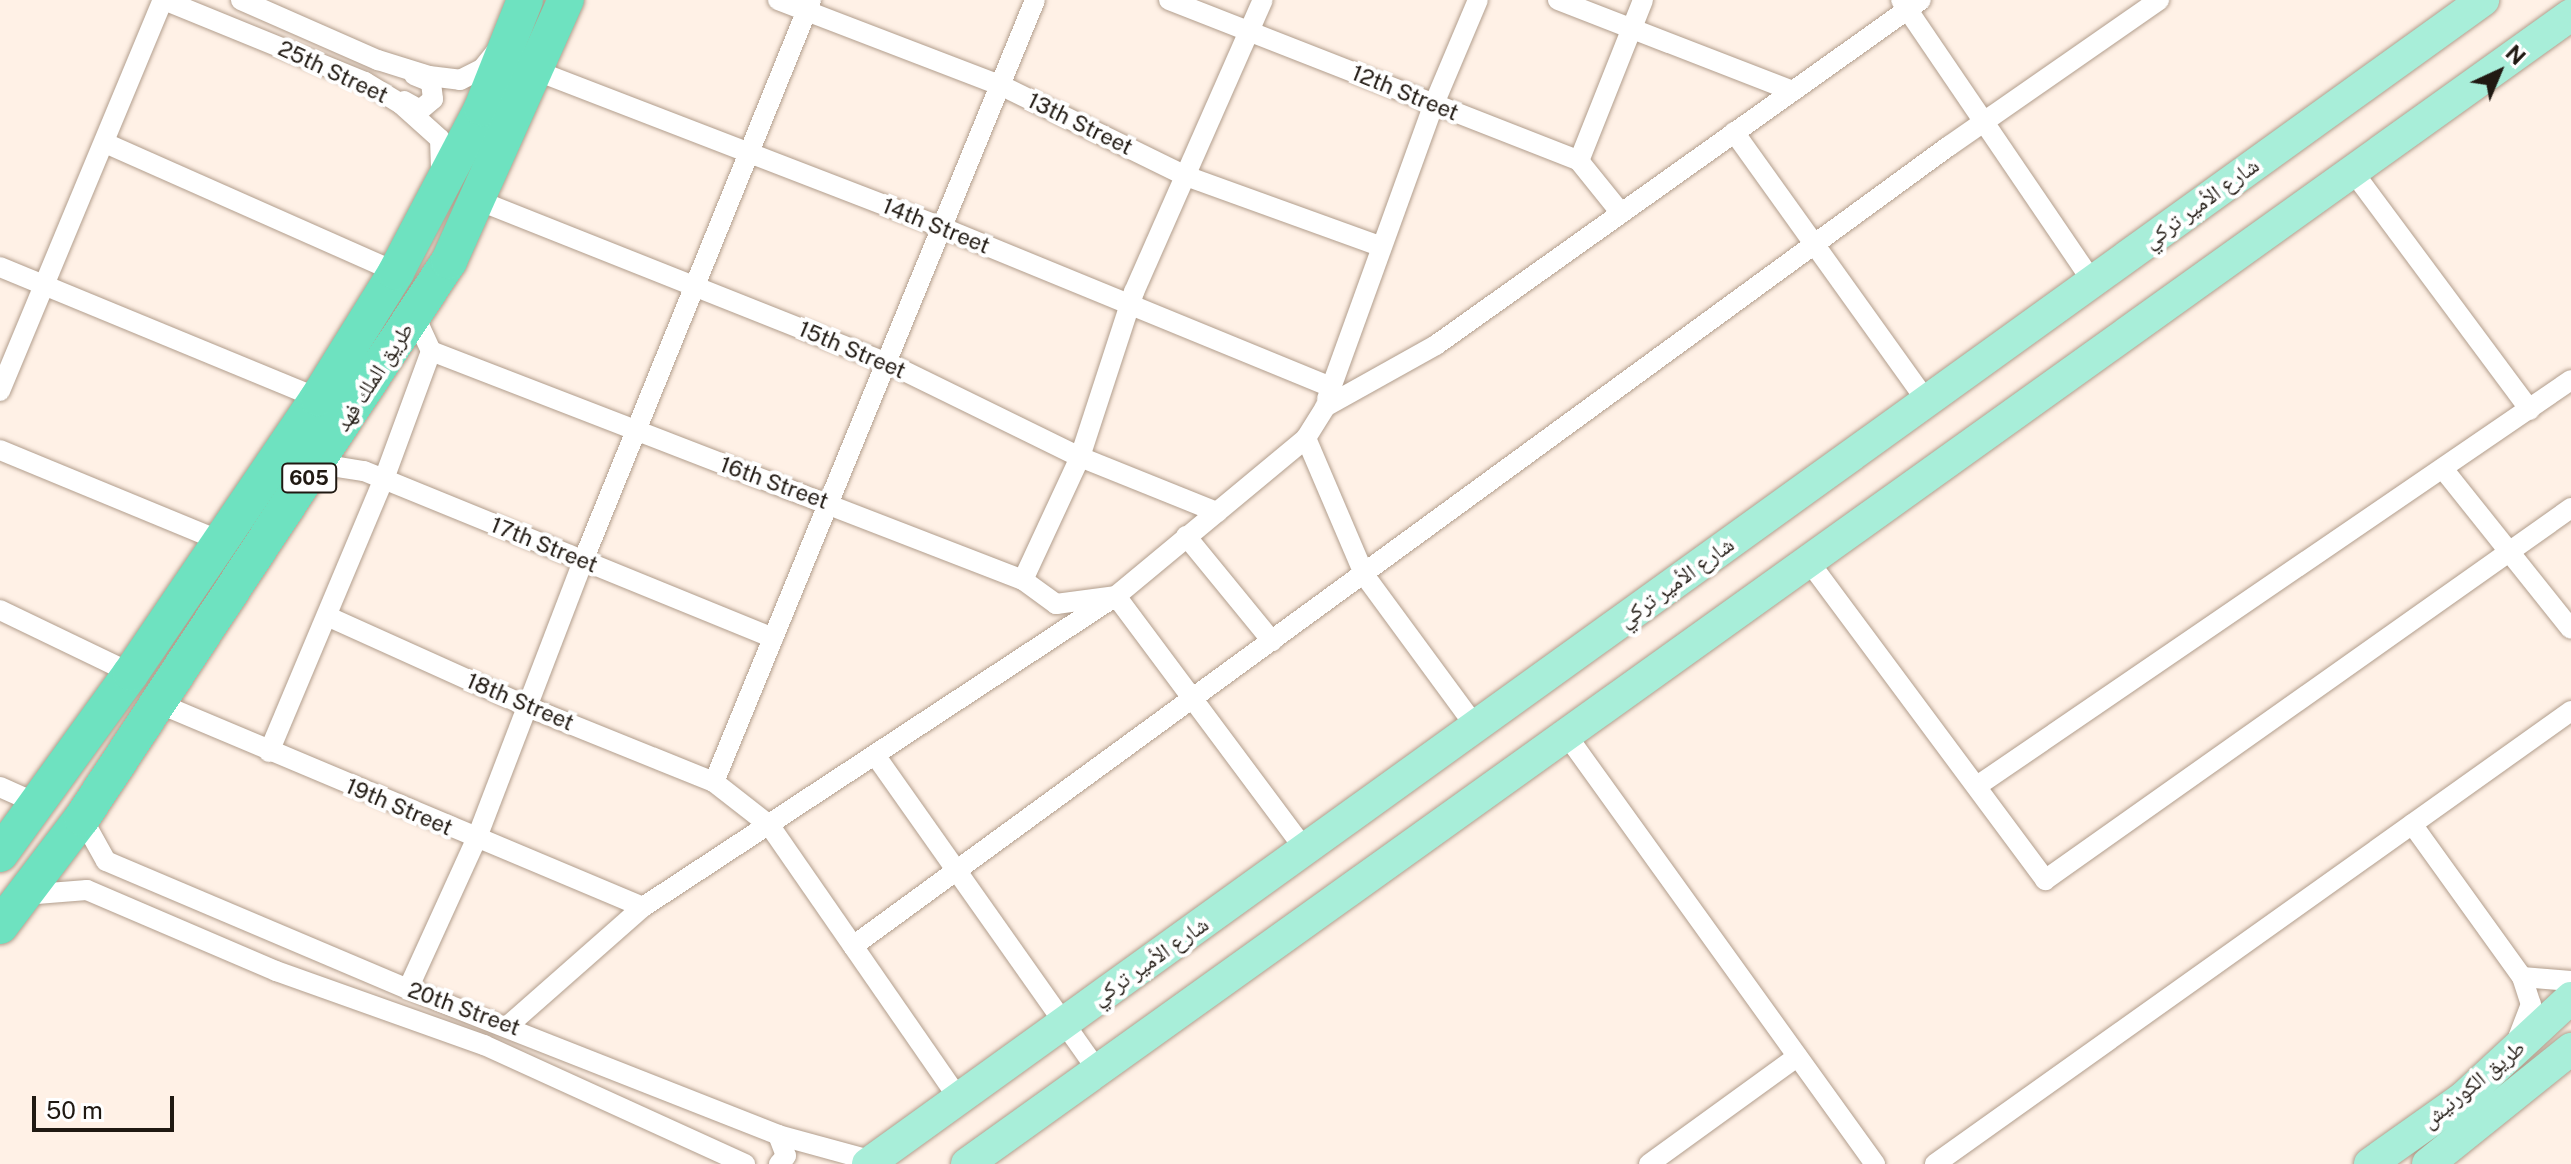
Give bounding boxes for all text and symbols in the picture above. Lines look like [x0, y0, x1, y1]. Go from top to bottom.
north arrow [2459, 32, 2539, 112]
street label: 25th Street [274, 35, 392, 109]
text: N [2500, 39, 2531, 70]
street label: 12th Street [1348, 60, 1462, 126]
street label: 13th Street [1023, 87, 1137, 161]
street label: شارع الأمير تركي [2138, 152, 2264, 254]
street label: 14th Street [878, 192, 994, 260]
street label: 15th Street [794, 316, 910, 384]
street label: طريق الملك فهد [329, 318, 419, 436]
street label: 16th Street [716, 451, 832, 515]
road number: 605 [281, 462, 337, 494]
street label: 17th Street [487, 512, 601, 578]
street label: شارع الأمير تركي [1613, 531, 1739, 633]
street label: 18th Street [462, 668, 578, 736]
street label: 19th Street [342, 773, 456, 841]
street label: شارع الأمير تركي [1086, 911, 1214, 1011]
street label: 20th Street [404, 977, 524, 1041]
street label: طريق الكورنيش [2416, 1034, 2530, 1134]
scale bar [36, 1080, 178, 1130]
text: 50 m [46, 1096, 103, 1124]

